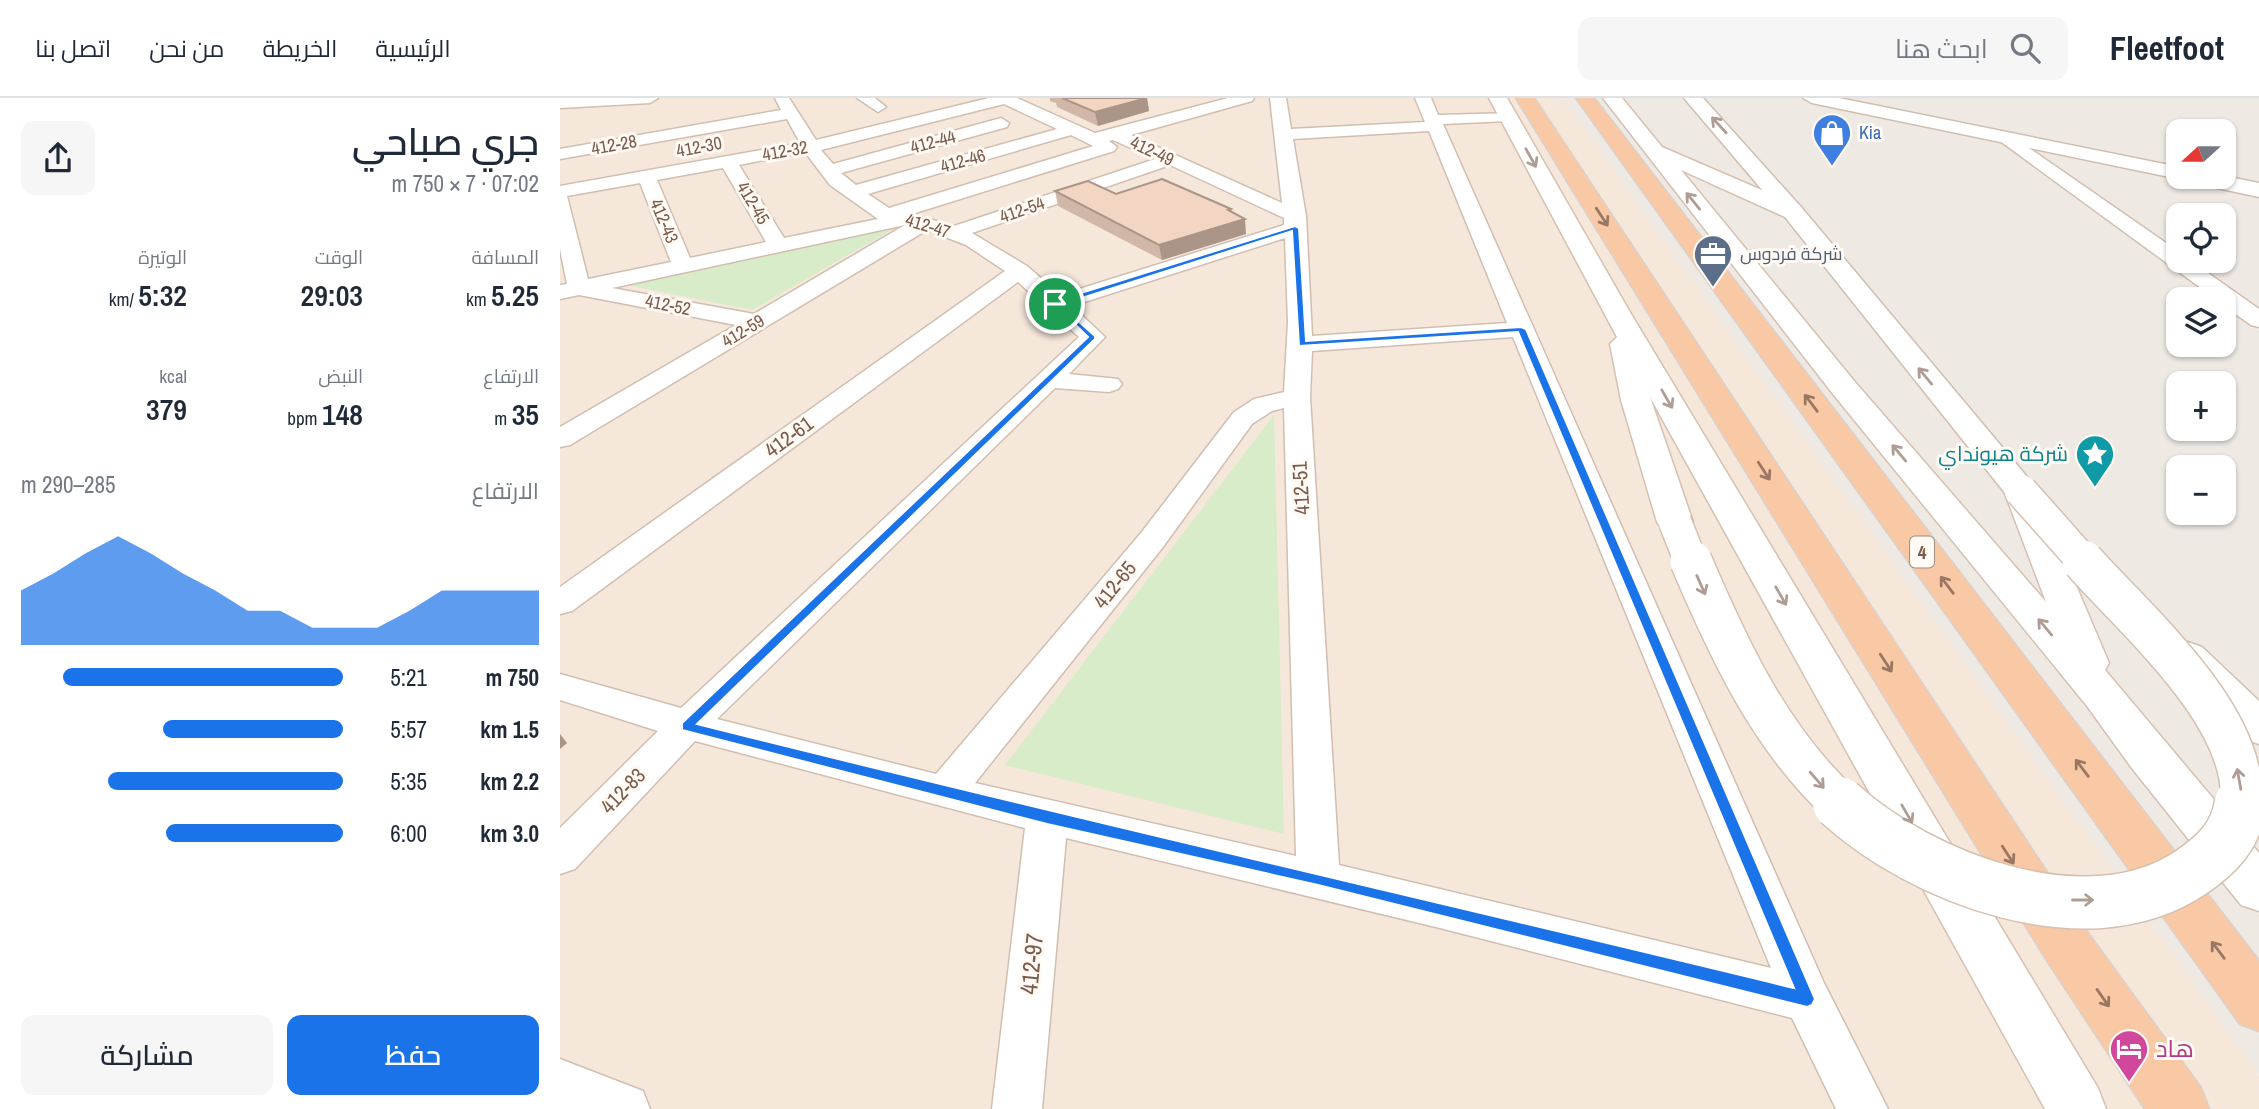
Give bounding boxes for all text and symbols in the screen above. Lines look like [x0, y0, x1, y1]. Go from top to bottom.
search box [1578, 17, 2068, 80]
text: Fleetfoot [2110, 26, 2224, 70]
icon: search [2006, 29, 2044, 67]
text: ابحث هنا [1895, 31, 1988, 66]
text: اتصل بنا [35, 32, 111, 64]
text: من نحن [149, 32, 224, 64]
text: الخريطة [262, 32, 337, 64]
text: الرئيسية [375, 32, 451, 64]
shop icon: Kia [1811, 112, 1853, 167]
text: جري صباحي [352, 116, 539, 167]
one-way arrow [1710, 117, 1727, 134]
north arrow [2166, 119, 2236, 189]
map controls [2166, 119, 2236, 525]
place label: Kia [1859, 120, 1881, 145]
button: share [21, 121, 95, 195]
street label: 412-44 [907, 123, 958, 160]
street label: 412-28 [589, 128, 639, 161]
street label: 412-30 [674, 130, 724, 163]
street label: 412-49 [1126, 130, 1178, 172]
street label: 412-32 [760, 134, 810, 167]
street label: 412-46 [937, 142, 988, 179]
one-way arrow [1525, 147, 1538, 168]
text: 07:02 · 7 × 750 m [392, 168, 539, 199]
street label: 412-45 [731, 177, 776, 229]
street label: 412-54 [996, 190, 1048, 229]
one-way arrow [1685, 193, 1701, 211]
street label: 412-43 [644, 195, 685, 247]
button: locate [2166, 203, 2236, 273]
street label: 412-47 [903, 207, 954, 244]
one-way arrow [1595, 207, 1609, 227]
office icon: شركة فردوس [1692, 233, 1734, 288]
place label: شركة فردوس [1740, 241, 1842, 266]
text: الوتيرة [138, 244, 187, 270]
text: الوقت [315, 244, 363, 270]
text: المسافة [471, 244, 539, 270]
pin [1025, 274, 1085, 334]
text: 5:32 [138, 275, 187, 315]
text: 29:03 [301, 275, 363, 315]
text: 5.25 [491, 275, 539, 315]
icon: arrive [1036, 285, 1074, 323]
text: /km [109, 286, 138, 312]
text: km [466, 286, 491, 312]
button: layers [2166, 287, 2236, 357]
street label: 412-52 [643, 288, 693, 321]
street label: 412-59 [717, 308, 769, 353]
text: kcal [159, 363, 187, 389]
text: النبض [318, 363, 363, 389]
text: الارتفاع [483, 363, 539, 389]
one-way arrow [1917, 368, 1933, 386]
button: + [2166, 371, 2236, 441]
one-way arrow [1660, 388, 1674, 408]
text: 379 [146, 389, 187, 429]
text: 148 [322, 394, 363, 434]
text: 35 [512, 394, 539, 434]
one-way arrow [1804, 394, 1818, 413]
text: bpm [287, 405, 322, 431]
text: m [494, 405, 512, 431]
street label: 412-61 [758, 409, 819, 464]
place icon: شركة هيونداي [2074, 433, 2116, 488]
place label: شركة هيونداي [1938, 439, 2068, 470]
one-way arrow [1891, 444, 1907, 462]
button: − [2166, 455, 2236, 525]
street label: 412-51 [1285, 460, 1316, 516]
one-way arrow [1756, 461, 1771, 480]
text: 285–290 m [21, 469, 115, 500]
text: الارتفاع [472, 475, 539, 506]
road number: 4 [1910, 536, 1934, 568]
street label: 412-65 [1086, 555, 1143, 615]
one-way arrow [1695, 574, 1708, 595]
one-way arrow [1939, 576, 1954, 595]
one-way arrow [1774, 585, 1788, 605]
one-way arrow [2037, 619, 2053, 637]
one-way arrow [1879, 653, 1893, 672]
text: 5:21 [390, 662, 427, 693]
text: 750 m [486, 662, 539, 693]
text: 5:57 [390, 714, 427, 745]
text: 1.5 km [480, 714, 539, 745]
one-way arrow [2075, 759, 2090, 778]
street label: 412-83 [594, 761, 652, 820]
text: 5:35 [390, 766, 427, 797]
text: 2.2 km [480, 766, 539, 797]
one-way arrow [2231, 768, 2245, 791]
one-way arrow [1809, 770, 1825, 788]
one-way arrow [1900, 803, 1914, 823]
text: 6:00 [390, 818, 427, 849]
text: 3.0 km [480, 818, 539, 849]
one-way arrow [2002, 844, 2016, 864]
one-way arrow [2071, 893, 2094, 907]
street label: 412-97 [1012, 932, 1050, 996]
one-way arrow [2211, 941, 2226, 960]
one-way arrow [2096, 988, 2110, 1007]
button: مشاركة [21, 1015, 273, 1095]
button: حفظ [287, 1015, 539, 1095]
hotel icon: هاد [2108, 1028, 2150, 1083]
place label: هاد [2156, 1032, 2194, 1064]

